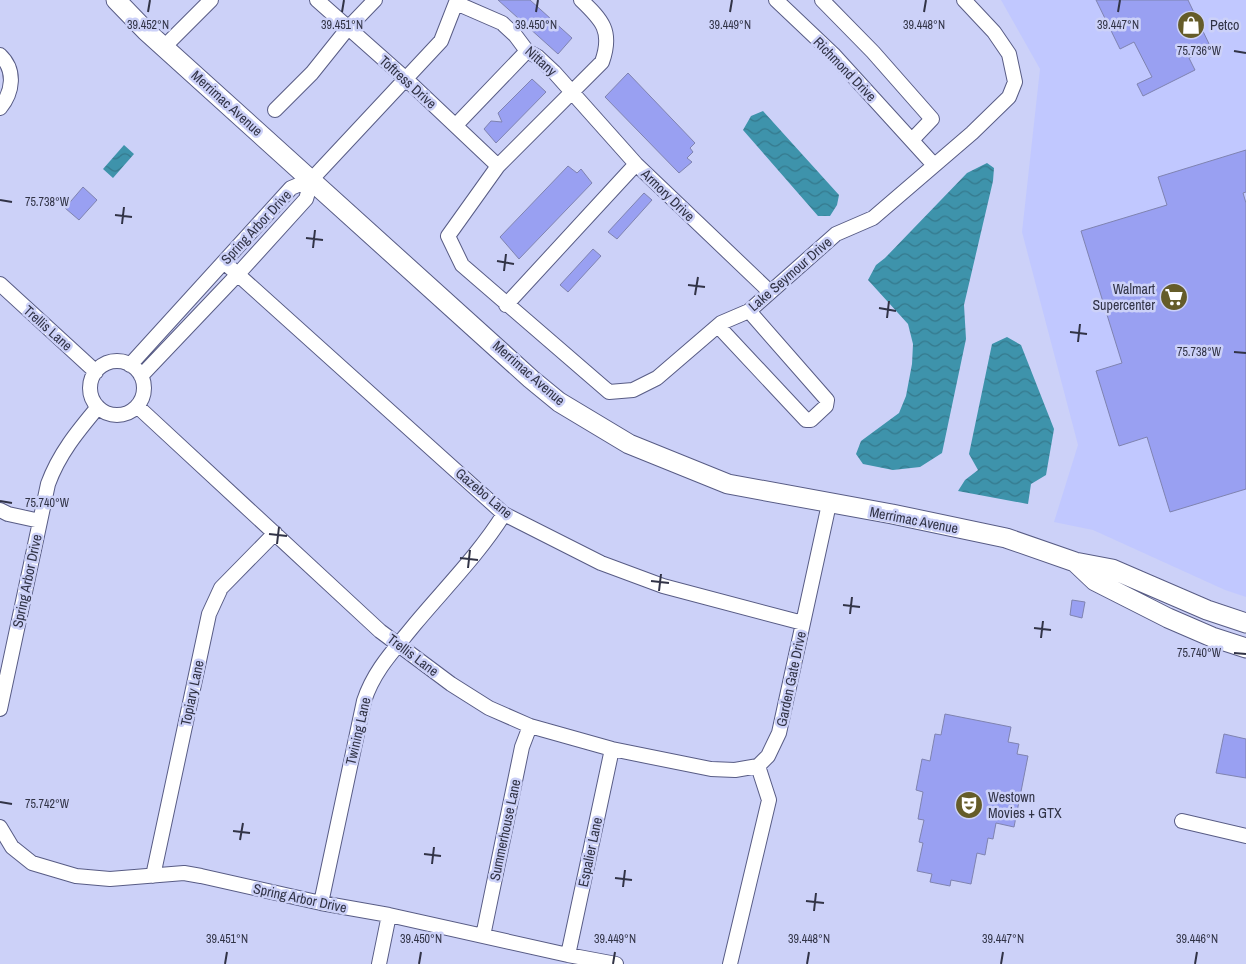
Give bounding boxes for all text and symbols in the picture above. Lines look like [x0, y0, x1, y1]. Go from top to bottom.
shop icon: Petco [1176, 10, 1206, 40]
place label: Petco [1210, 16, 1239, 34]
text: 39.452°N [127, 17, 169, 33]
text: 39.451°N [321, 17, 363, 33]
text: 39.450°N [515, 17, 557, 33]
text: 39.449°N [709, 17, 751, 33]
text: 39.448°N [903, 17, 945, 33]
text: 39.447°N [1097, 17, 1139, 33]
street label: Richmond Drive [810, 33, 880, 105]
street label: Nittany [521, 42, 561, 80]
text: 75.736°W [1177, 43, 1222, 59]
street label: Toftress Drive [376, 52, 440, 112]
street label: Merrimac Avenue [188, 66, 266, 140]
street label: Armory Drive [637, 164, 699, 225]
street label: Spring Arbor Drive [217, 186, 295, 268]
text: 75.738°W [25, 194, 70, 210]
street label: Lake Seymour Drive [745, 233, 835, 315]
place label: Walmart Supercenter [1092, 280, 1155, 314]
supermarket icon: Walmart Supercenter [1159, 282, 1189, 312]
street label: Trellis Lane [20, 301, 76, 355]
street label: Merrimac Avenue [489, 337, 569, 409]
text: 75.738°W [1177, 344, 1222, 360]
street label: Gazebo Lane [452, 464, 516, 522]
text: 75.740°W [25, 495, 70, 511]
street label: Merrimac Avenue [868, 503, 960, 537]
street label: Spring Arbor Drive [8, 533, 46, 629]
street label: Trellis Lane [384, 630, 442, 680]
street label: Garden Gate Drive [772, 630, 810, 728]
text: 75.740°W [1177, 645, 1222, 661]
street label: Topiary Lane [176, 659, 208, 727]
street label: Twining Lane [341, 695, 375, 767]
street label: Summerhouse Lane [485, 778, 525, 882]
place label: Westown Movies + GTX [988, 788, 1062, 822]
theatre icon: Westown Movies + GTX [954, 790, 984, 820]
text: 75.742°W [25, 796, 70, 812]
street label: Espalier Lane [574, 815, 606, 889]
street label: Spring Arbor Drive [252, 879, 348, 917]
text: 39.451°N [206, 931, 248, 947]
text: 39.450°N [400, 931, 442, 947]
text: 39.449°N [594, 931, 636, 947]
text: 39.448°N [788, 931, 830, 947]
text: 39.447°N [982, 931, 1024, 947]
text: 39.446°N [1176, 931, 1218, 947]

